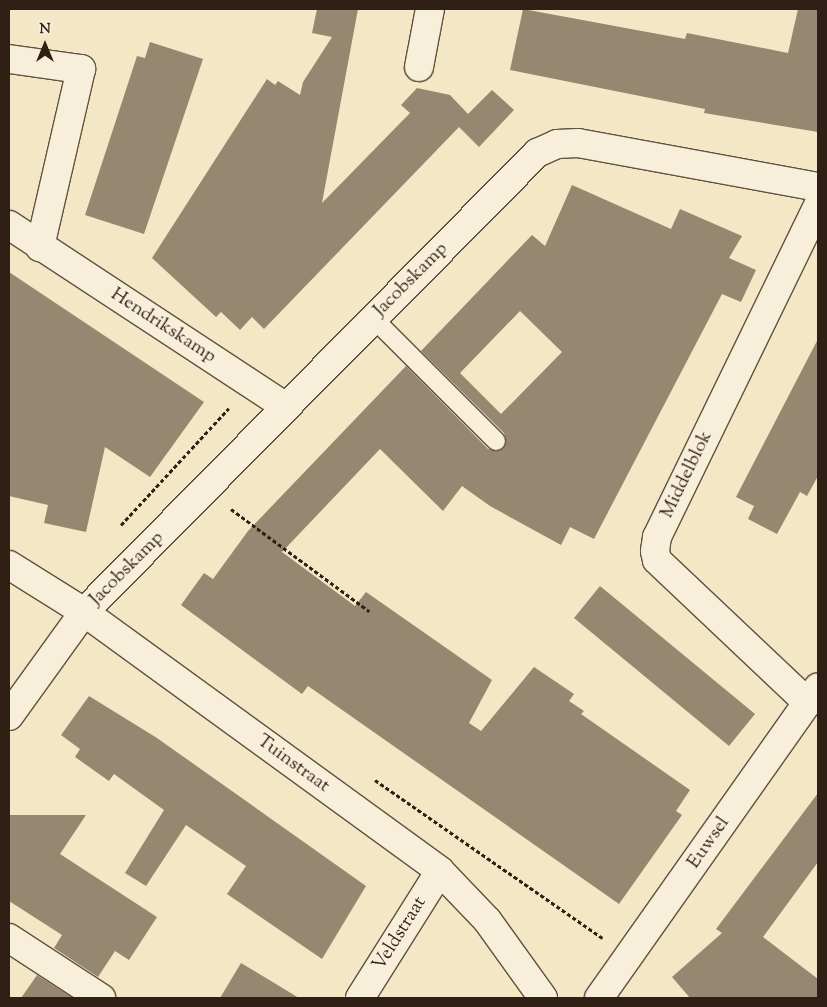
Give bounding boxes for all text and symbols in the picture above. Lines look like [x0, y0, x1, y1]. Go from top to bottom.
north arrow [20, 20, 70, 70]
text: N [39, 20, 51, 40]
street label: Jacobskamp [369, 238, 453, 322]
street label: Hendrikskamp [106, 283, 220, 369]
street label: Middelblok [656, 428, 718, 522]
street label: Jacobskamp [85, 527, 169, 611]
street label: Tuinstraat [252, 730, 334, 798]
street label: Euwsel [683, 813, 735, 873]
street label: Veldstraat [368, 893, 432, 975]

